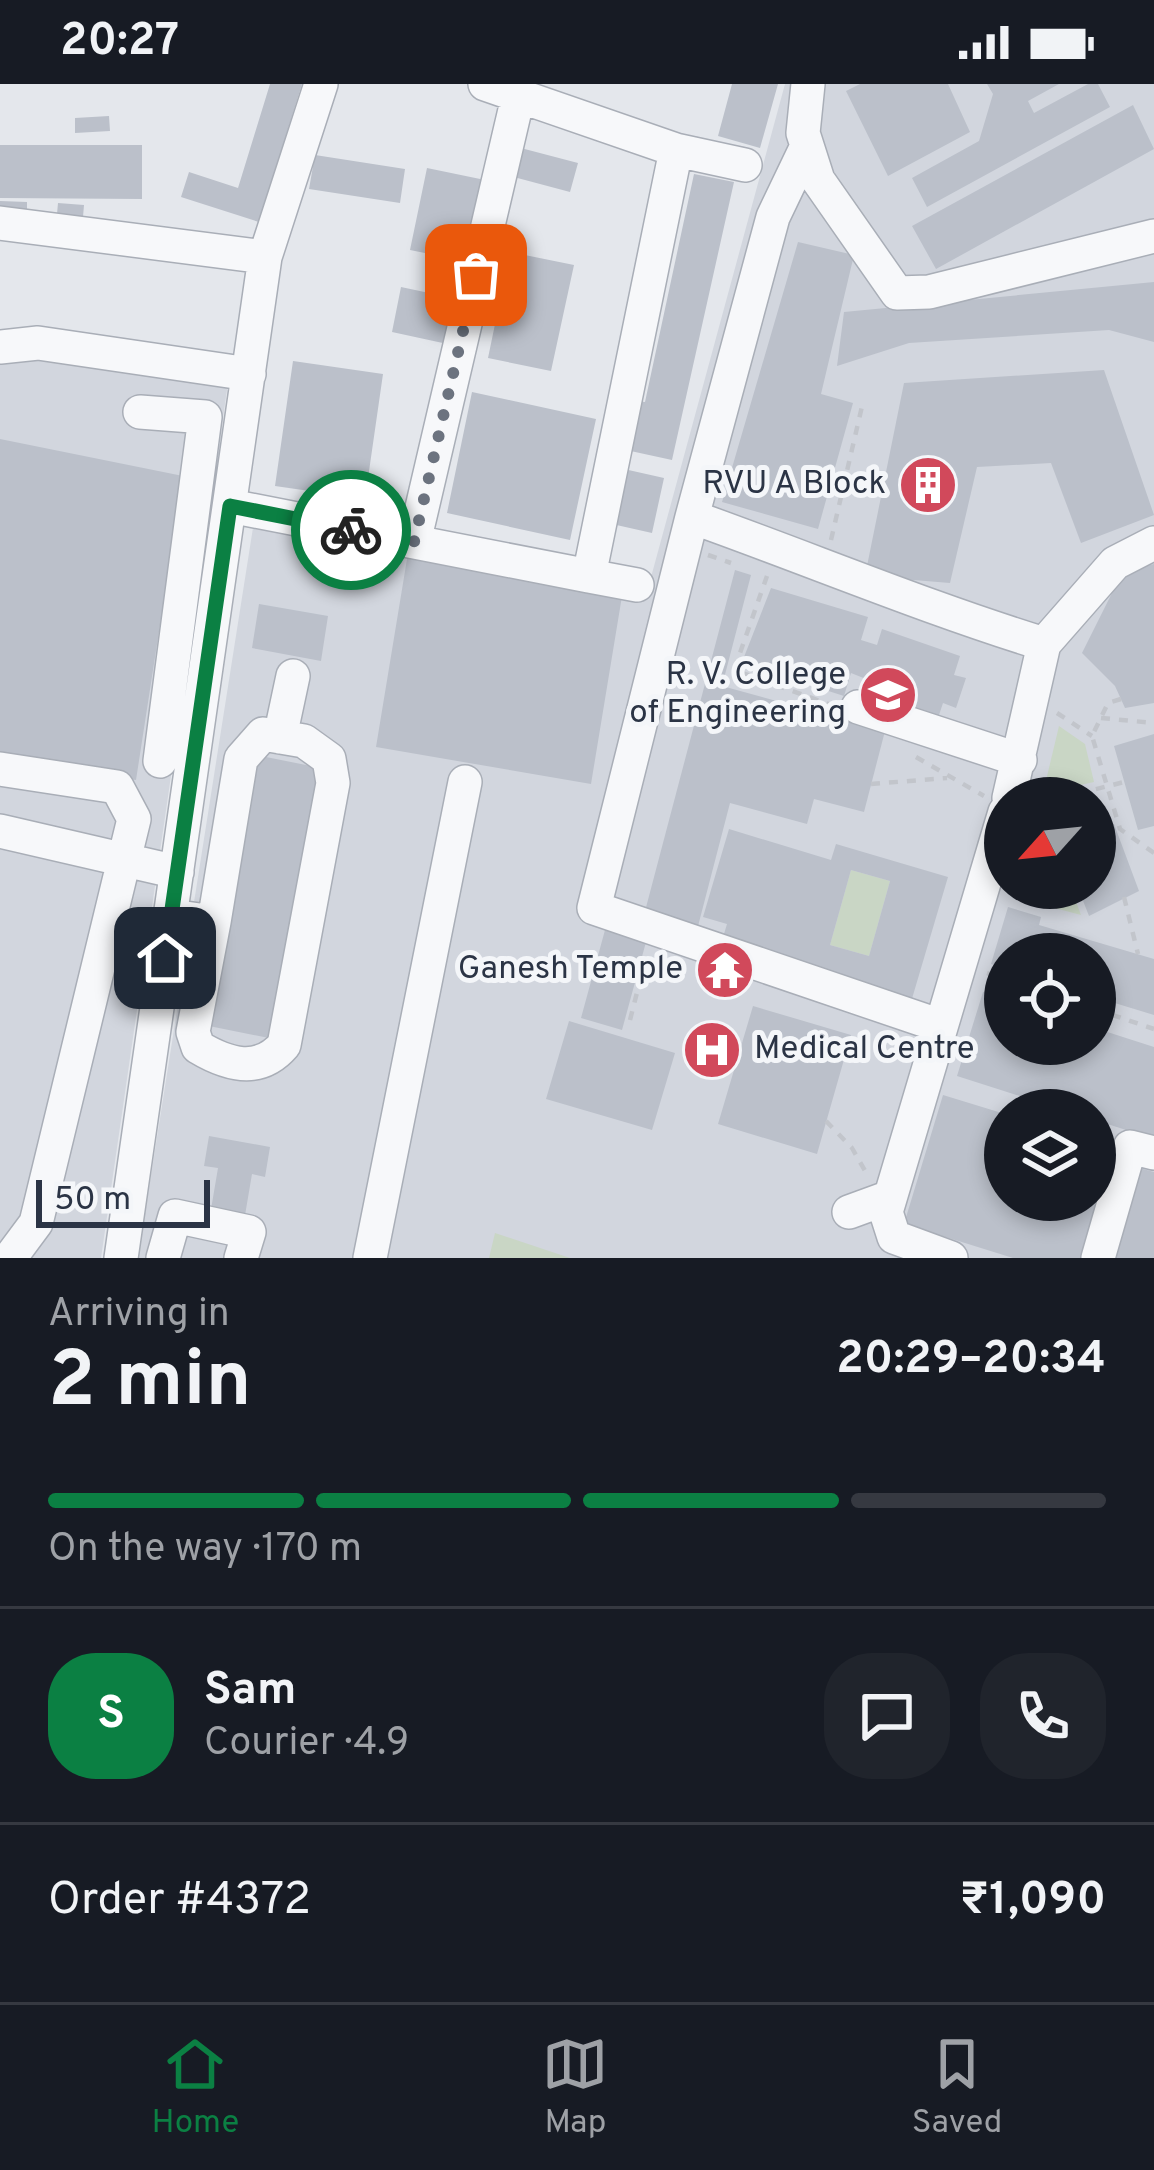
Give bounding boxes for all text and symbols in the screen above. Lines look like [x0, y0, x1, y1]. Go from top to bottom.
text: 20:27 [60, 14, 179, 71]
pin [425, 224, 527, 326]
icon: bag [443, 242, 509, 308]
building icon: RVU A Block [897, 454, 959, 516]
place label: RVU A Block [702, 464, 886, 506]
courier [291, 470, 411, 590]
icon: bike [318, 497, 384, 563]
place label: R. V. College of Engineering [629, 655, 846, 735]
school or university icon: R. V. College of Engineering [857, 664, 919, 726]
north arrow [984, 777, 1116, 909]
map controls [984, 777, 1116, 1221]
pin [114, 907, 216, 1009]
icon: home [132, 925, 198, 991]
button: locate [984, 933, 1116, 1065]
temple icon: Ganesh Temple [694, 939, 756, 1001]
place label: Ganesh Temple [458, 949, 683, 991]
hospital icon: Medical Centre [681, 1019, 743, 1081]
place label: Medical Centre [754, 1029, 974, 1071]
button: layers [984, 1089, 1116, 1221]
scale bar [36, 1174, 210, 1227]
text: 50 m [54, 1180, 131, 1222]
text: Arriving in [48, 1291, 230, 1340]
text: 20:29–20:34 [836, 1332, 1106, 1389]
text: 2 min [48, 1335, 252, 1434]
text: On the way · 170 m [48, 1526, 362, 1575]
button: chat [824, 1653, 950, 1779]
button: phone [980, 1653, 1106, 1779]
text: Sam [204, 1663, 296, 1720]
text: S [97, 1687, 125, 1744]
text: Courier · 4.9 [204, 1720, 409, 1769]
text: Order #4372 [48, 1873, 311, 1930]
text: ₹1,090 [960, 1873, 1106, 1930]
tab: Home [152, 2031, 239, 2145]
tab: Map [542, 2031, 608, 2145]
tab: Saved [912, 2031, 1002, 2145]

